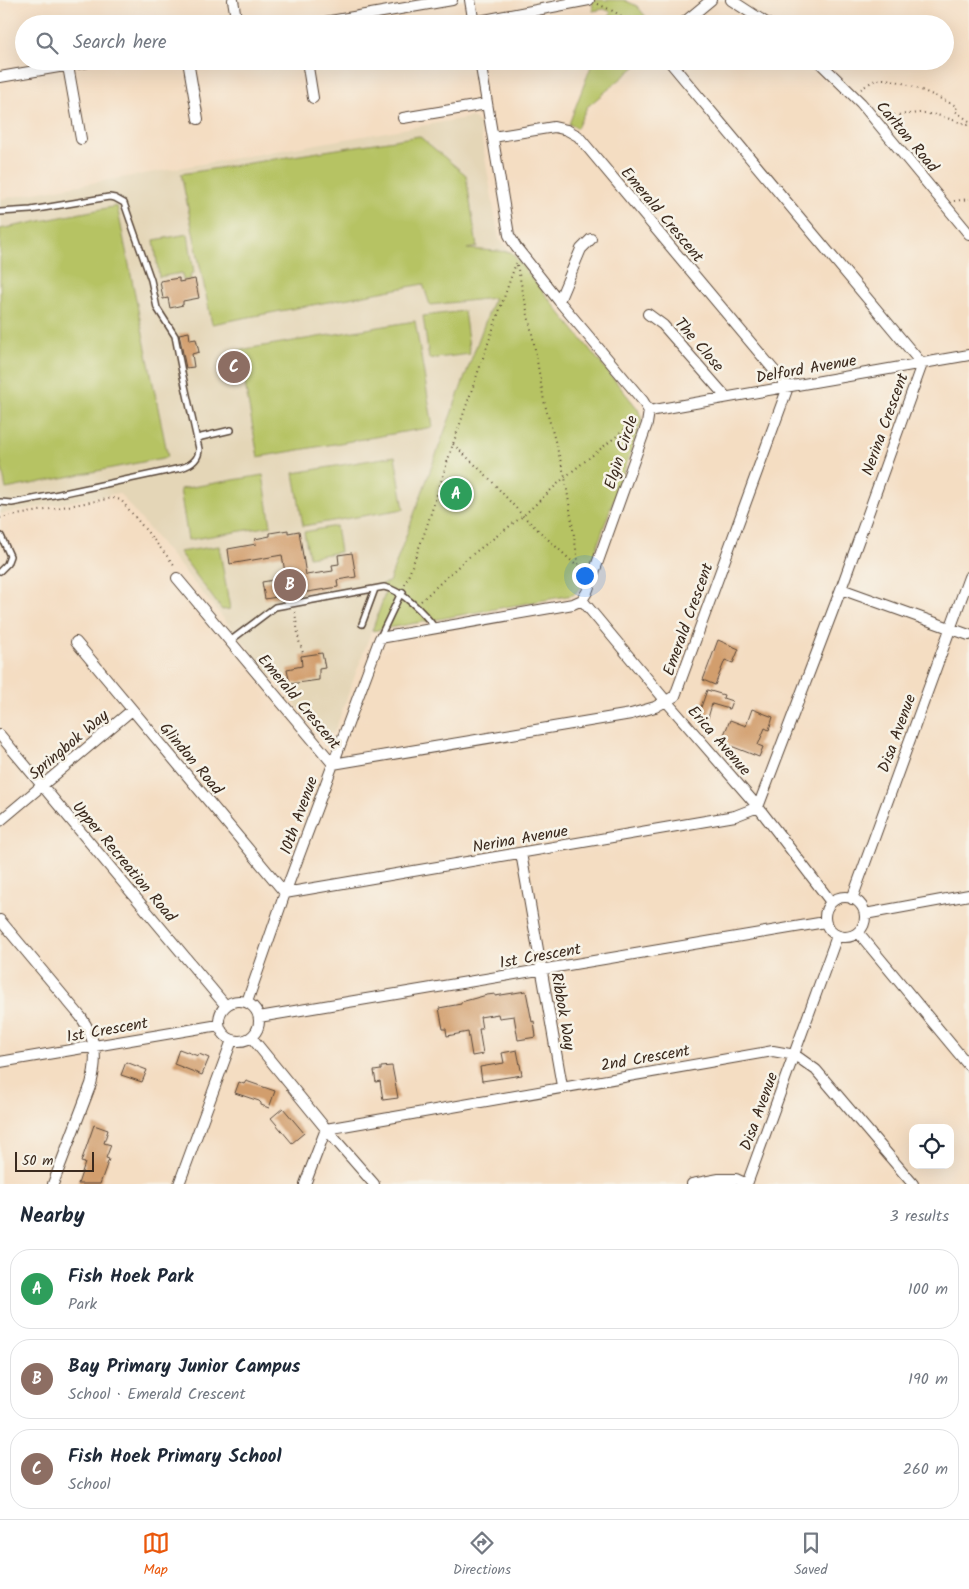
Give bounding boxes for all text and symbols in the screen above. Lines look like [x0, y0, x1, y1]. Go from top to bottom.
search box [15, 15, 954, 70]
text: Search here [73, 28, 167, 58]
icon: search [33, 29, 61, 57]
street label: Carlton Road [869, 96, 945, 179]
street label: Emerald Crescent [614, 162, 710, 269]
street label: The Close [668, 312, 730, 378]
pin: C [218, 348, 250, 386]
street label: Delford Avenue [754, 348, 858, 391]
street label: Nerina Crescent [855, 369, 916, 479]
street label: Elgin Circle [598, 412, 645, 493]
pin: A [440, 475, 472, 513]
street label: Emerald Crescent [656, 559, 721, 679]
your location [572, 563, 598, 589]
pin: B [274, 566, 306, 604]
street label: Emerald Crescent [251, 649, 347, 756]
street label: Disa Avenue [872, 691, 923, 776]
street label: Erica Avenue [681, 700, 757, 782]
street label: Springbok Way [23, 704, 115, 786]
street label: Glindon Road [153, 717, 229, 802]
street label: 10th Avenue [274, 773, 325, 858]
street label: Upper Recreation Road [66, 796, 183, 929]
street label: Nerina Avenue [470, 819, 570, 860]
street label: 1st Crescent [498, 937, 584, 976]
street label: Ribbok Way [543, 970, 582, 1053]
street label: 1st Crescent [65, 1011, 151, 1050]
street label: 2nd Crescent [599, 1038, 693, 1079]
street label: Disa Avenue [734, 1069, 785, 1154]
map controls [909, 1124, 954, 1169]
button: locate [909, 1124, 954, 1169]
scale bar [15, 1149, 94, 1172]
text: 50 m [22, 1150, 53, 1172]
text: Nearby [20, 1200, 85, 1233]
text: 3 results [890, 1204, 949, 1229]
text: Fish Hoek Park [68, 1262, 193, 1292]
text: A [32, 1277, 42, 1302]
text: 100 m [908, 1277, 948, 1302]
text: Park [68, 1292, 97, 1317]
text: Bay Primary Junior Campus [68, 1352, 300, 1382]
text: B [32, 1367, 42, 1392]
text: 190 m [908, 1367, 948, 1392]
text: School · Emerald Crescent [68, 1382, 246, 1407]
text: Fish Hoek Primary School [68, 1442, 282, 1472]
text: C [32, 1457, 42, 1482]
text: 260 m [903, 1457, 948, 1482]
text: School [68, 1472, 111, 1497]
tab: Map [142, 1529, 170, 1581]
tab: Directions [453, 1529, 511, 1581]
tab: Saved [794, 1529, 827, 1581]

